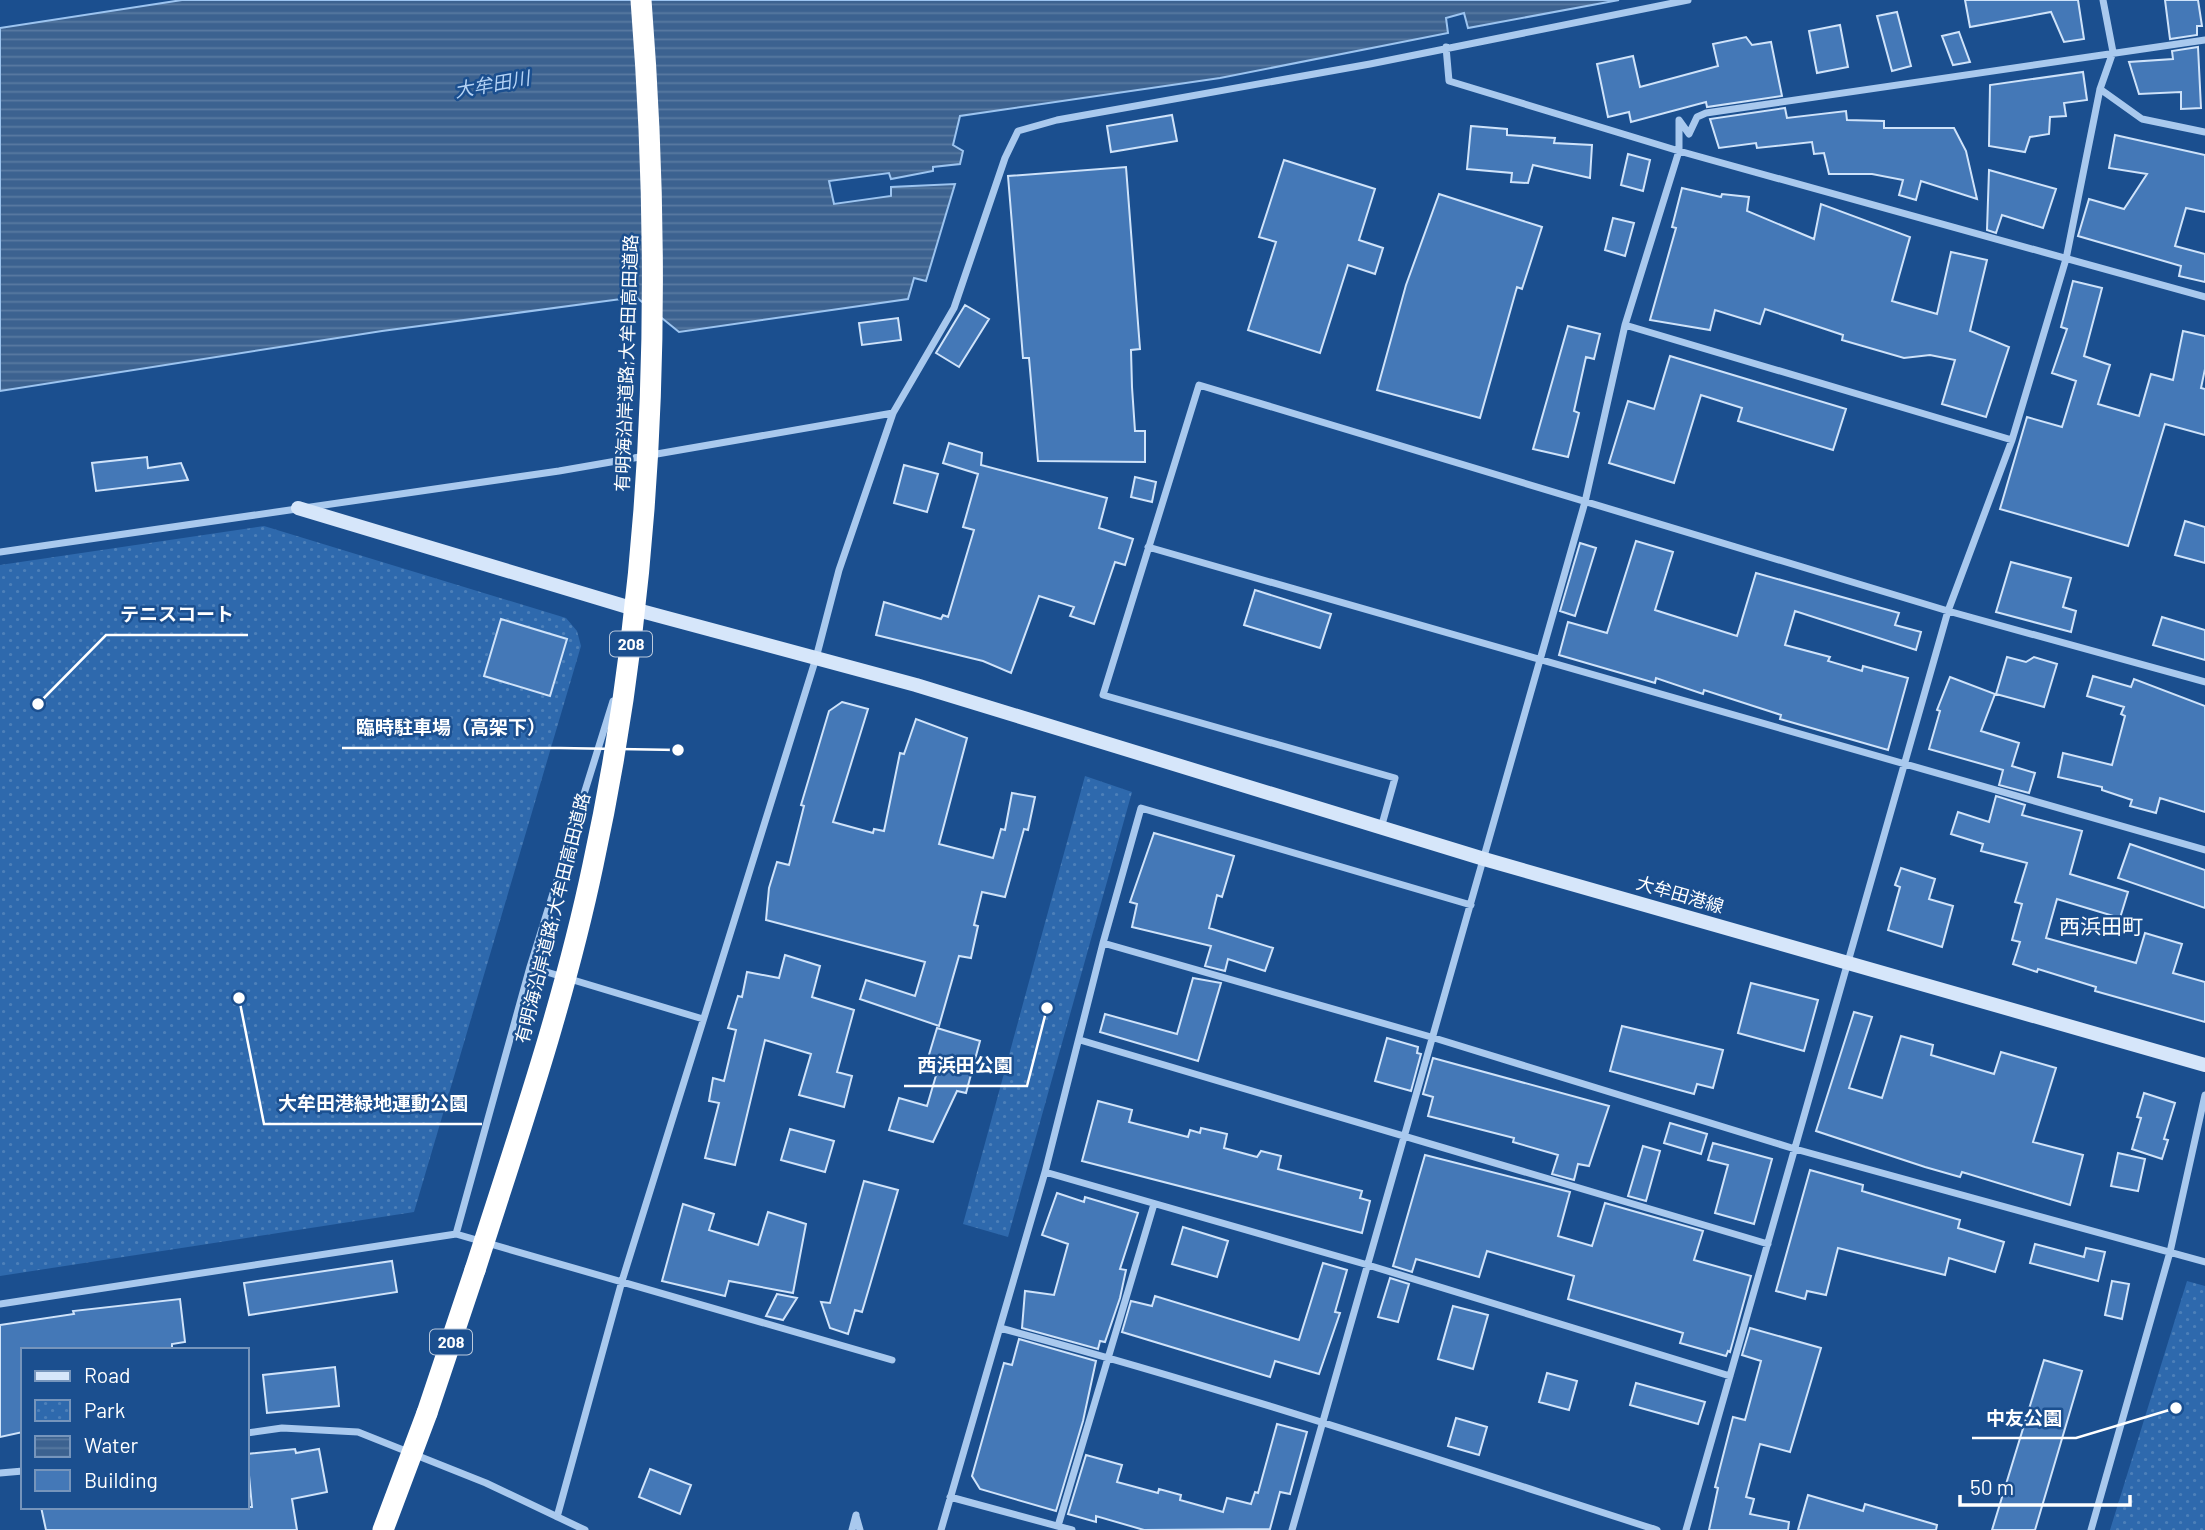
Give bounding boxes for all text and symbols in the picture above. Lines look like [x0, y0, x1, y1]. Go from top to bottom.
water label: 大牟田川 [452, 65, 533, 101]
street label: 有明海沿岸道路;大牟田高田道路 [611, 234, 641, 492]
callout: テニスコート [106, 595, 248, 635]
text: テニスコート [120, 602, 234, 625]
road number: 208 [610, 632, 652, 656]
callout: 臨時駐車場（高架下） [342, 708, 560, 748]
text: 臨時駐車場（高架下） [356, 715, 546, 738]
street label: 有明海沿岸道路;大牟田高田道路 [510, 790, 594, 1045]
street label: 大牟田港線 [1634, 871, 1727, 917]
district label: 西浜田町 [2059, 913, 2143, 938]
callout: 西浜田公園 [904, 1046, 1027, 1086]
text: 西浜田公園 [917, 1053, 1013, 1076]
callout: 大牟田港緑地運動公園 [264, 1084, 482, 1124]
text: 大牟田港緑地運動公園 [278, 1091, 468, 1114]
road number: 208 [430, 1330, 472, 1354]
legend [21, 1348, 248, 1509]
text: Road [84, 1362, 130, 1387]
text: Park [84, 1397, 125, 1422]
callout: 中友公園 [1972, 1398, 2076, 1438]
text: 中友公園 [1986, 1406, 2062, 1429]
text: Water [84, 1432, 139, 1457]
scale bar [1960, 1464, 2130, 1508]
text: Building [84, 1467, 158, 1492]
text: 50 m [1970, 1474, 2014, 1499]

